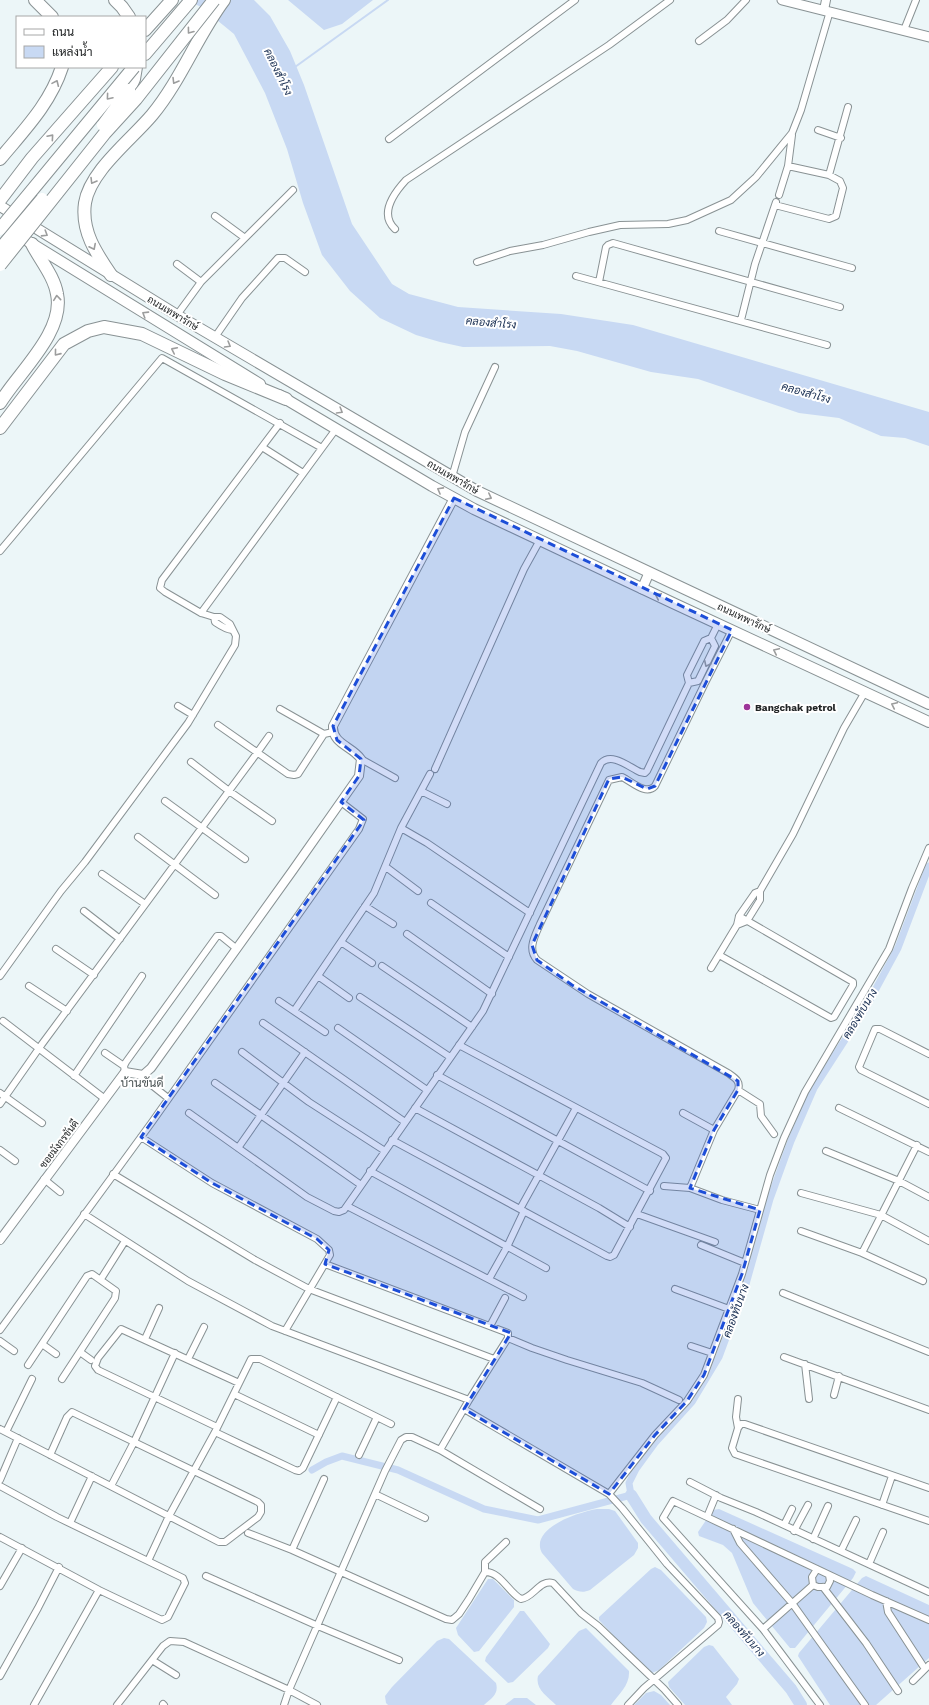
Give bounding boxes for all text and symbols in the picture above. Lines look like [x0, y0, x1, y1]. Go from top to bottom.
legend [16, 16, 146, 68]
text: ถนน [52, 25, 75, 39]
one-way arrow [188, 26, 195, 33]
text: แหล่งน้ำ [52, 41, 92, 59]
water label: คลองสำโรง [261, 46, 297, 98]
one-way arrow [173, 77, 180, 84]
one-way arrow [51, 79, 59, 87]
one-way arrow [106, 92, 113, 99]
one-way arrow [46, 134, 54, 142]
one-way arrow [91, 177, 98, 184]
one-way arrow [41, 229, 48, 237]
one-way arrow [88, 243, 96, 250]
street label: ถนนเทพารักษ์ [145, 292, 202, 333]
one-way arrow [53, 295, 62, 301]
one-way arrow [142, 312, 149, 319]
water label: คลองสำโรง [465, 312, 517, 332]
one-way arrow [224, 340, 231, 347]
one-way arrow [171, 347, 178, 355]
one-way arrow [54, 349, 61, 356]
water label: คลองสำโรง [780, 378, 833, 406]
one-way arrow [336, 406, 343, 414]
street label: ถนนเทพารักษ์ [425, 456, 482, 496]
one-way arrow [437, 488, 444, 495]
one-way arrow [484, 492, 492, 500]
one-way arrow [654, 593, 662, 601]
street label: ถนนเทพารักษ์ [716, 599, 773, 635]
one-way arrow [772, 648, 780, 656]
one-way arrow [704, 660, 712, 667]
marker: Bangchak petrol [742, 702, 752, 712]
place label: Bangchak petrol [755, 702, 837, 713]
one-way arrow [890, 702, 898, 710]
water label: คลองทับนาง [839, 986, 880, 1041]
district label: บ้านขันดี [120, 1075, 164, 1090]
street label: ซอยมังกรขันดี [37, 1117, 81, 1170]
water label: คลองทับนาง [719, 1282, 752, 1340]
water label: คลองทับนาง [721, 1608, 768, 1659]

